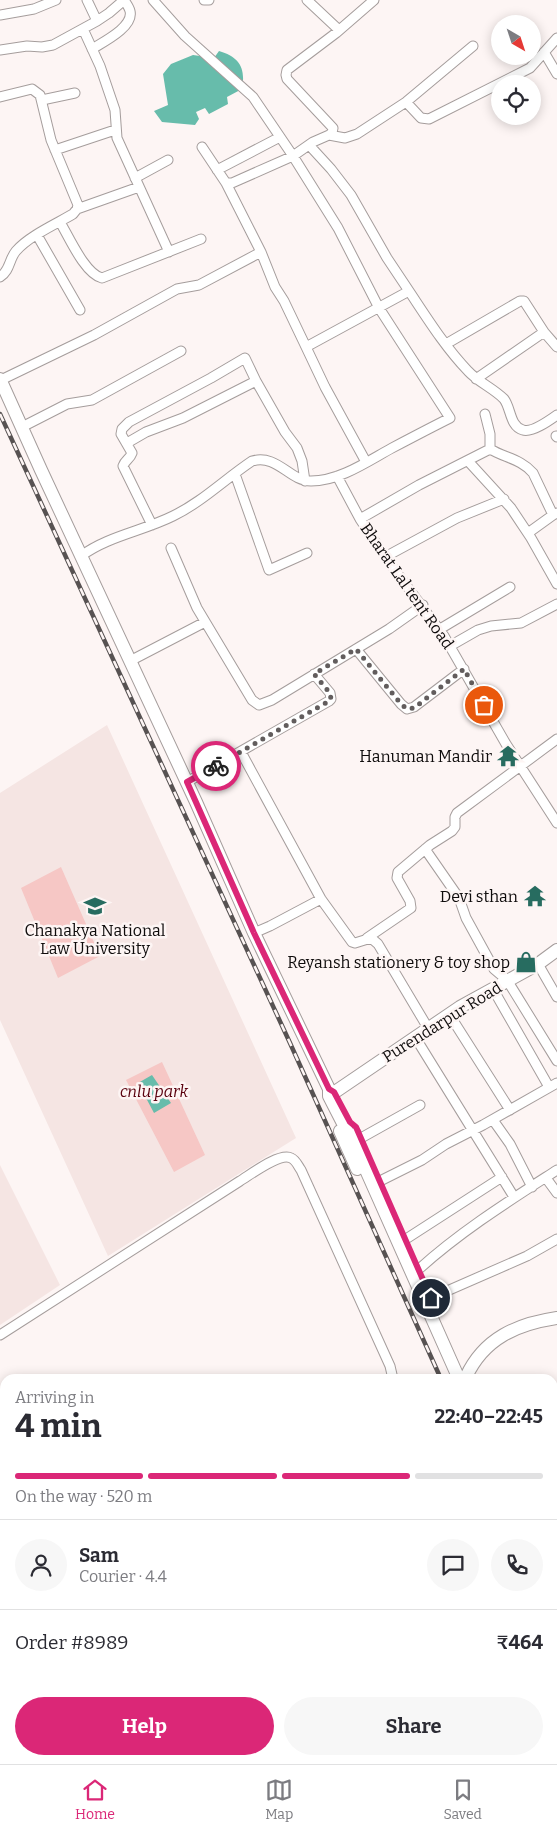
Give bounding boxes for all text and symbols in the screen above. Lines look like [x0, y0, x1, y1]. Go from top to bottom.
north arrow [491, 15, 541, 65]
map controls [491, 15, 541, 125]
button: locate [491, 75, 541, 125]
street label: Bharat Lal tent Road [356, 519, 458, 653]
pin [463, 684, 505, 726]
icon: bag [470, 691, 498, 719]
courier [191, 741, 241, 791]
temple icon: Hanuman Mandir [495, 743, 521, 769]
place label: Hanuman Mandir [359, 747, 492, 766]
icon: bike [202, 752, 230, 780]
temple icon: Devi sthan [522, 883, 548, 909]
place label: Devi sthan [440, 887, 518, 906]
school or university icon: Chanakya National Law University [82, 893, 108, 919]
place label: Chanakya National Law University [25, 921, 166, 958]
shop icon: Reyansh stationery & toy shop [513, 949, 539, 975]
place label: Reyansh stationery & toy shop [287, 953, 510, 972]
street label: Purendarpur Road [379, 977, 506, 1066]
park label: cnlu park [120, 1082, 188, 1101]
pin [410, 1277, 452, 1319]
icon: home [417, 1284, 445, 1312]
text: Arriving in [15, 1388, 94, 1407]
text: 22:40–22:45 [434, 1405, 543, 1428]
text: 4 min [15, 1407, 102, 1445]
text: On the way · 520 m [15, 1487, 152, 1506]
button: person [15, 1539, 67, 1591]
button: chat [427, 1539, 479, 1591]
button: phone [491, 1539, 543, 1591]
text: Sam [79, 1544, 119, 1567]
text: Courier · 4.4 [79, 1567, 167, 1586]
text: Order #8989 [15, 1631, 128, 1654]
text: ₹464 [497, 1631, 543, 1654]
button: Help [15, 1697, 274, 1755]
button: Share [284, 1697, 543, 1755]
tab: Home [75, 1776, 115, 1823]
tab: Map [265, 1776, 293, 1823]
tab: Saved [443, 1776, 482, 1823]

